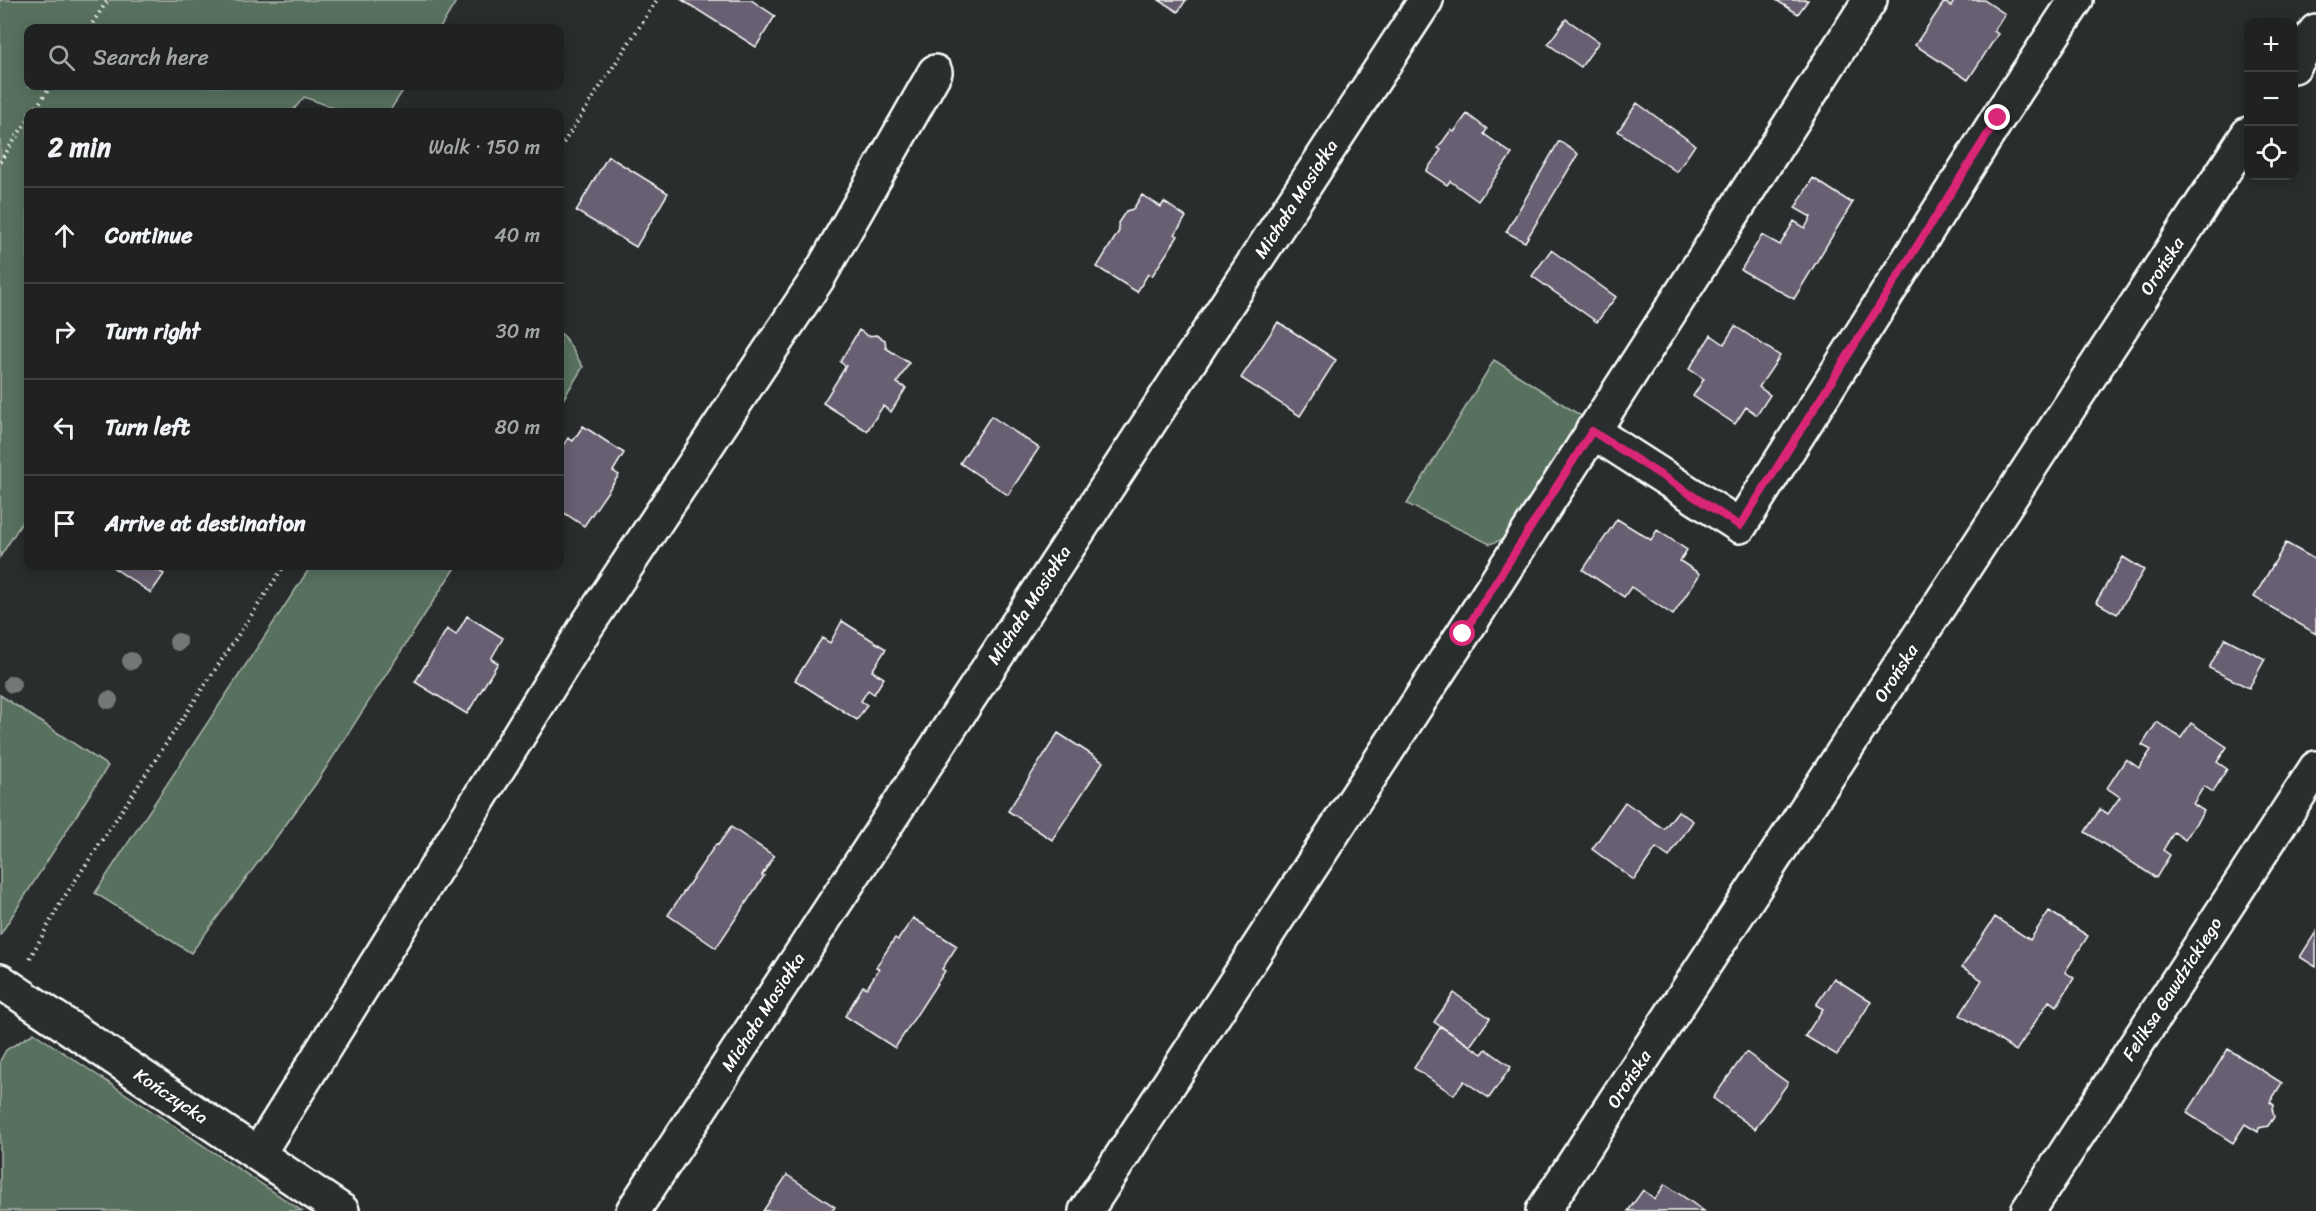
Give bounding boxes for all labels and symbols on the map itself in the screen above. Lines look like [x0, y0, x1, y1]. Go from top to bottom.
route end [1984, 104, 2010, 130]
street label: Michała Mosiołka [1245, 133, 1347, 265]
street label: Orońska [2131, 229, 2194, 302]
street label: Michała Mosiołka [978, 539, 1080, 671]
route start [1449, 620, 1475, 646]
street label: Orońska [1865, 636, 1928, 709]
street label: Feliksa Gawdzickiego [2113, 910, 2231, 1068]
street label: Michała Mosiołka [712, 946, 814, 1078]
street label: Orońska [1598, 1042, 1661, 1115]
street label: Kończycka [127, 1059, 215, 1133]

